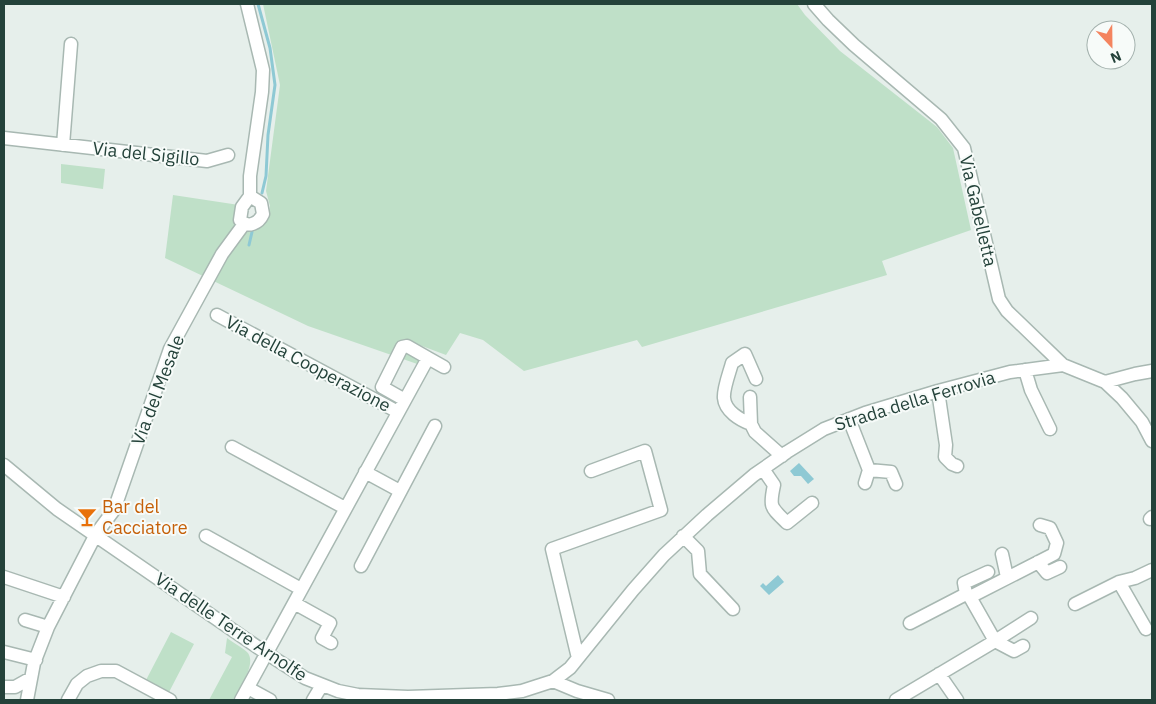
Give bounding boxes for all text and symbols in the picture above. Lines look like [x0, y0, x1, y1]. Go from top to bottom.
north arrow [1086, 20, 1136, 70]
text: N [1108, 47, 1124, 67]
street label: Via del Sigillo [91, 136, 201, 171]
street label: Via Gabelletta [955, 153, 1003, 269]
street label: Via della Cooperazione [222, 310, 395, 417]
street label: Via del Mesale [126, 331, 189, 448]
street label: Strada della Ferrovia [832, 365, 998, 436]
place label: Bar del Cacciatore [102, 495, 188, 539]
bar icon: Bar del Cacciatore [76, 506, 98, 528]
street label: Via delle Terre Arnolfe [151, 567, 312, 686]

